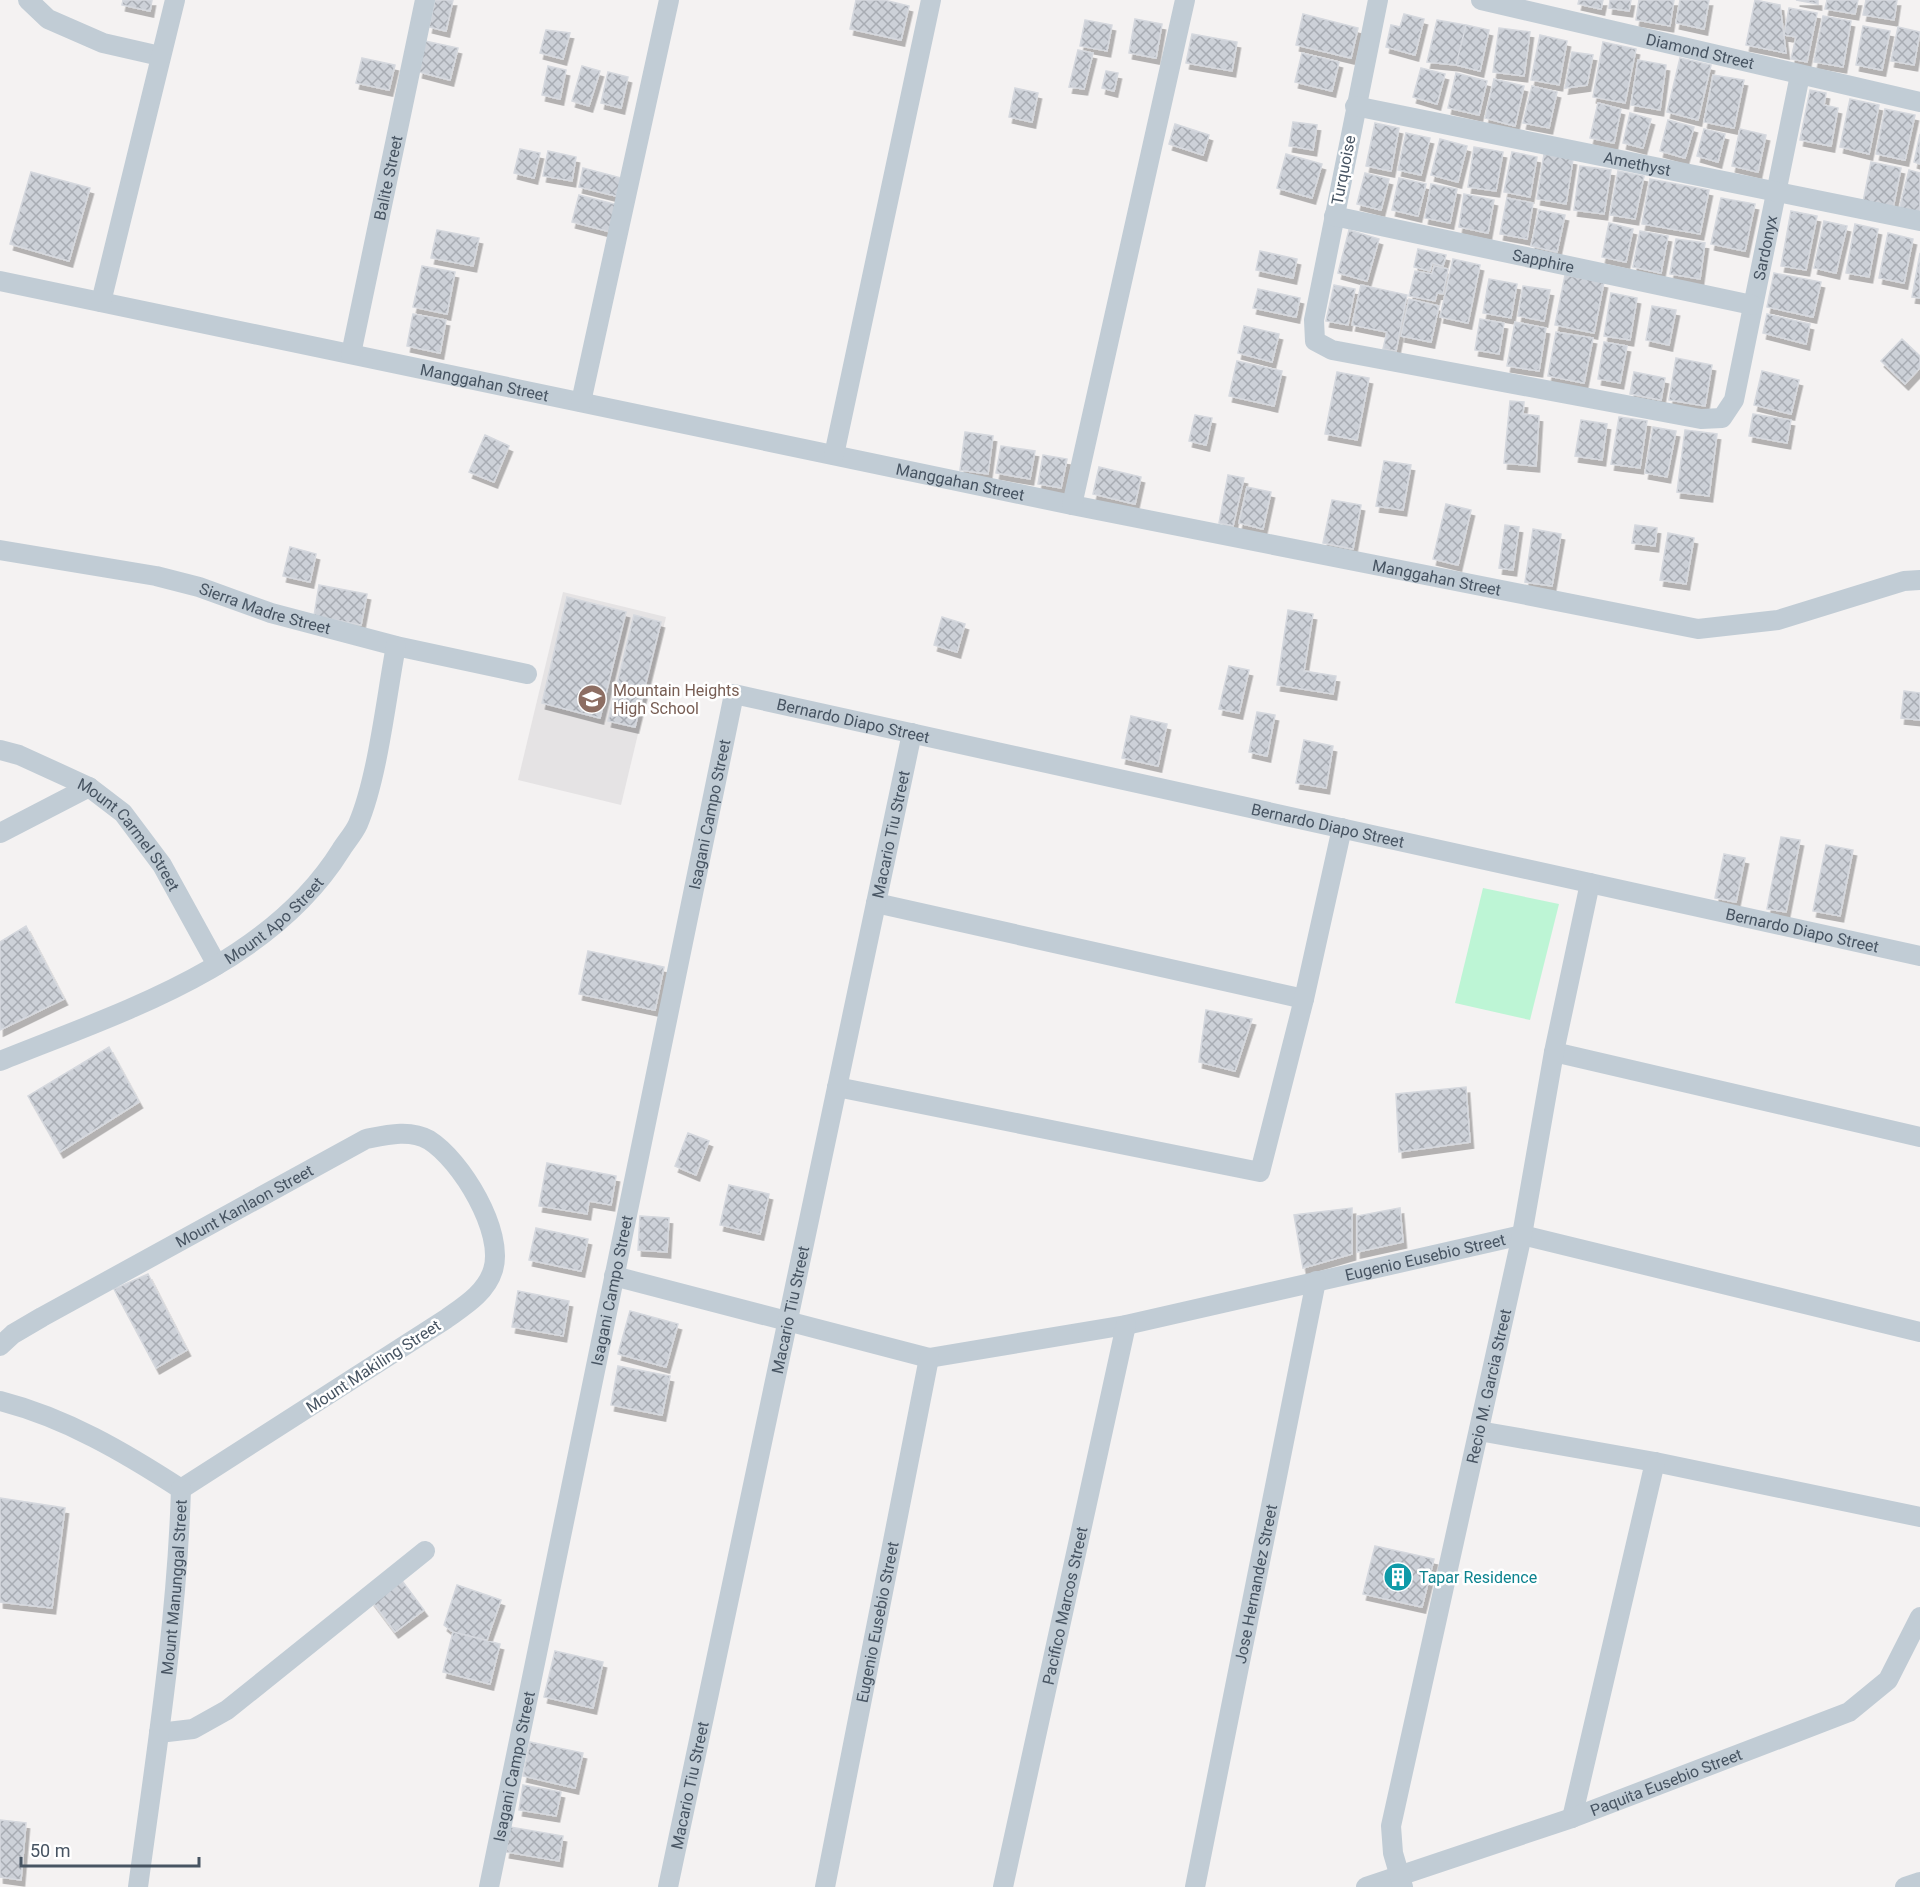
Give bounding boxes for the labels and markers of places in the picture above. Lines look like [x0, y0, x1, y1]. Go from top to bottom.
place label: Mountain Heights High School [613, 681, 739, 718]
school or university icon: Mountain Heights High School [576, 683, 608, 715]
building icon: Tapar Residence [1382, 1561, 1414, 1593]
place label: Tapar Residence [1419, 1568, 1537, 1587]

